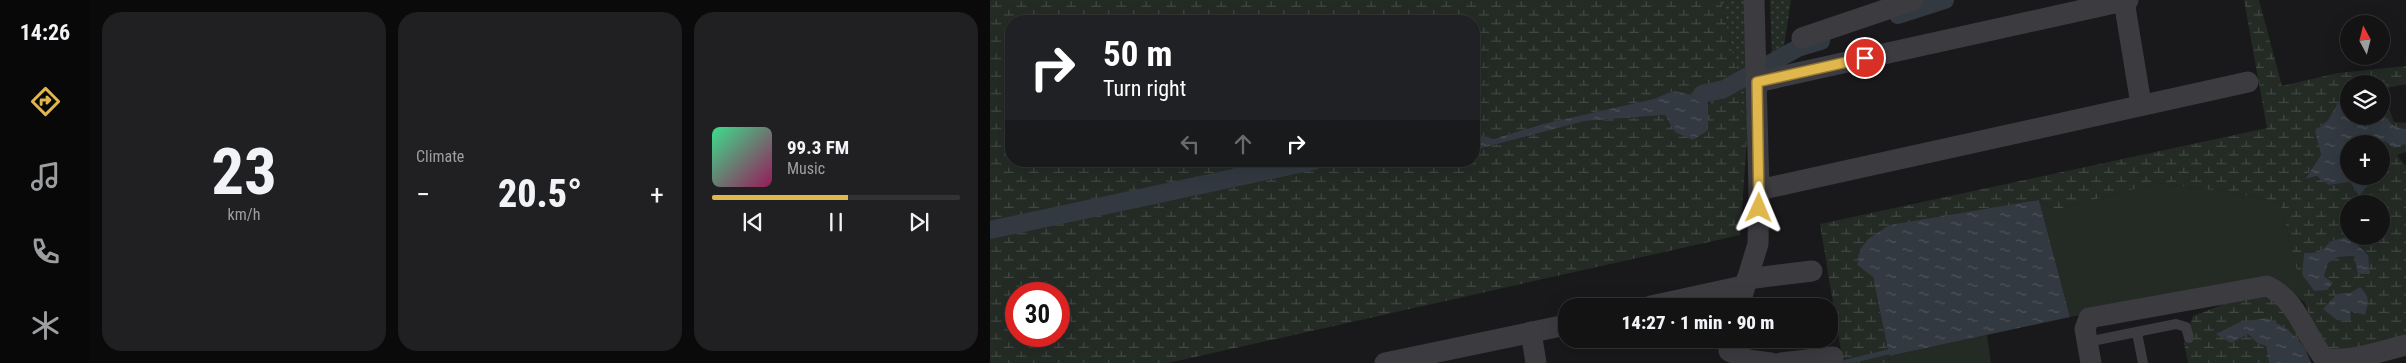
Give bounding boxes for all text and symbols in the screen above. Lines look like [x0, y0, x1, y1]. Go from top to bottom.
north arrow [2340, 15, 2390, 65]
map controls [2340, 15, 2390, 245]
text: 14:26 [20, 20, 70, 45]
text: 50 m [1103, 34, 1172, 75]
icon: right [1020, 35, 1085, 100]
pin [1844, 37, 1886, 79]
icon: arrive [1851, 44, 1879, 72]
button: layers [2340, 75, 2390, 125]
text: Turn right [1103, 76, 1186, 101]
icon: directions [28, 84, 63, 119]
icon: left [1176, 130, 1204, 158]
icon: ahead [1229, 130, 1257, 158]
icon: right [1282, 130, 1310, 158]
text: 23 [211, 134, 277, 210]
button: + [2340, 135, 2390, 185]
text: 99.3 FM [787, 136, 849, 159]
text: Climate [416, 147, 464, 166]
icon: music [28, 159, 63, 194]
text: Music [787, 159, 825, 178]
text: 20.5° [498, 172, 582, 216]
text: − [416, 178, 430, 211]
text: + [650, 178, 664, 211]
position arrow [1732, 181, 1784, 233]
button: − [2340, 195, 2390, 245]
text: km/h [228, 205, 260, 224]
icon: previous [739, 208, 767, 236]
icon: pause [822, 208, 850, 236]
icon: next [905, 208, 933, 236]
icon: phone [28, 234, 63, 269]
speed limit sign: 30 [1005, 282, 1070, 347]
icon: climate [28, 308, 63, 343]
text: 14:27 · 1 min · 90 m [1622, 311, 1774, 334]

